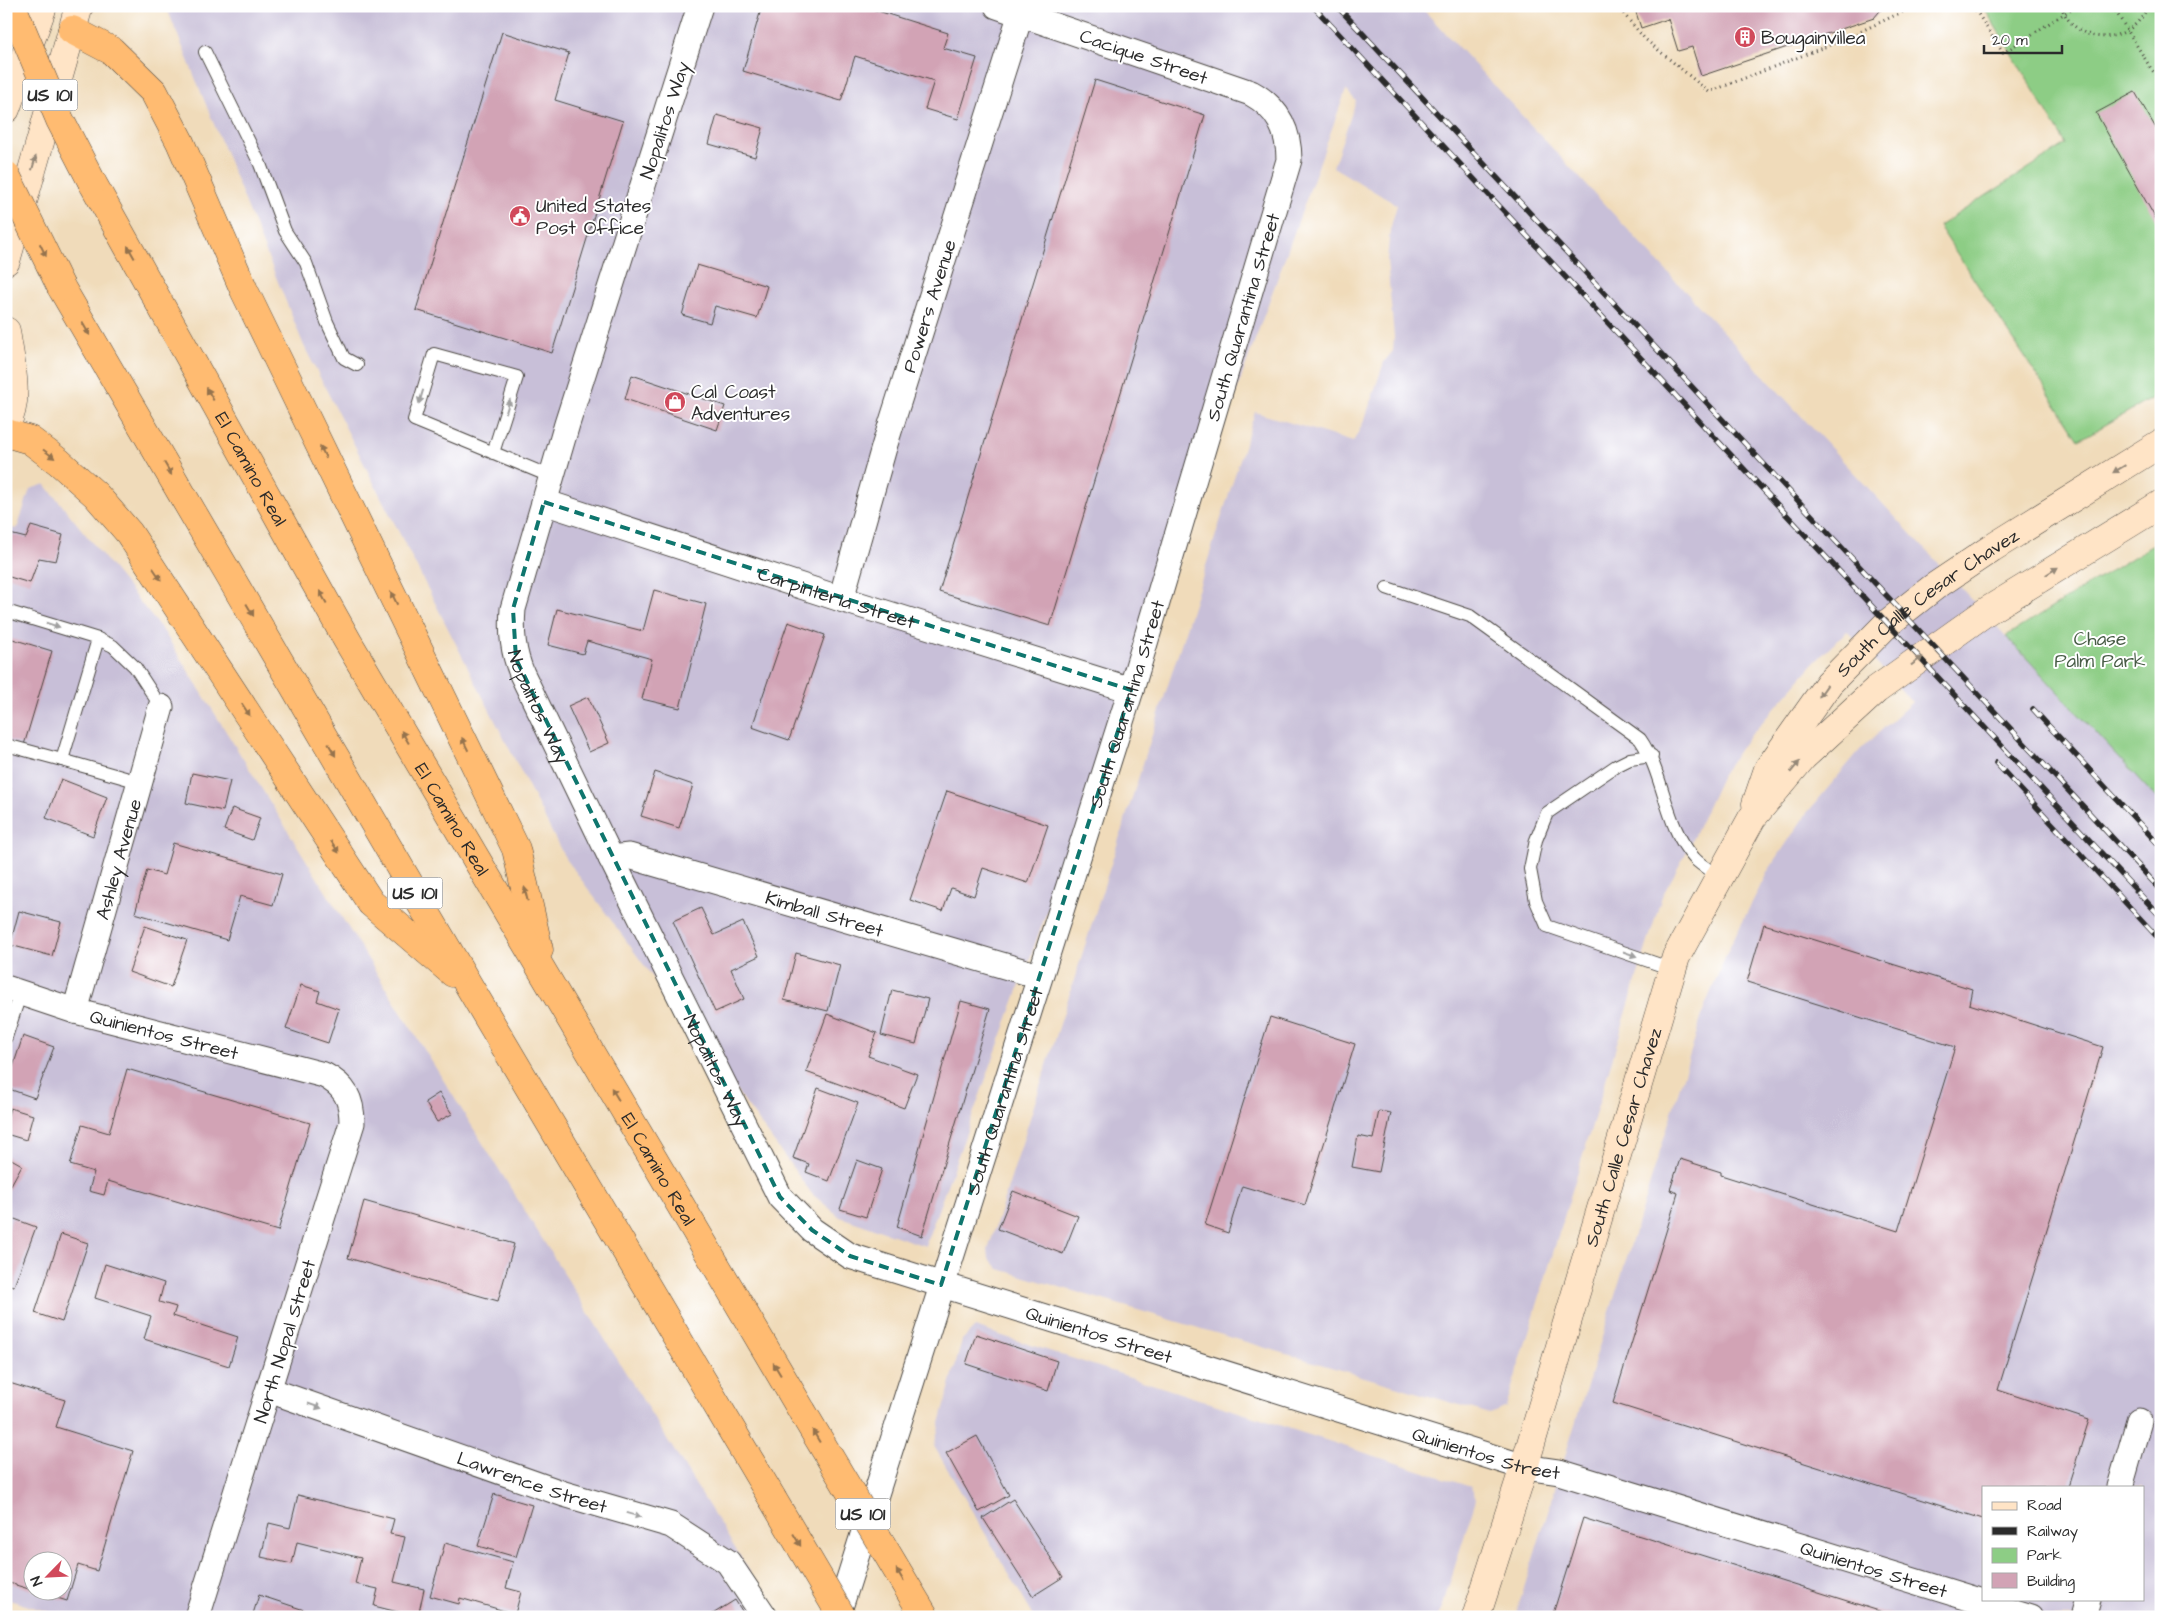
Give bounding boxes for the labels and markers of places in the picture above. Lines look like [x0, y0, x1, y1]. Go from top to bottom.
building icon: Bougainvillea [1733, 25, 1757, 49]
place label: Bougainvillea [1761, 25, 1866, 53]
place label: United States Post Office [536, 193, 651, 242]
public building icon: United States Post Office [508, 204, 532, 228]
place label: Cal Coast Adventures [691, 379, 790, 428]
shop icon: Cal Coast Adventures [663, 390, 687, 414]

